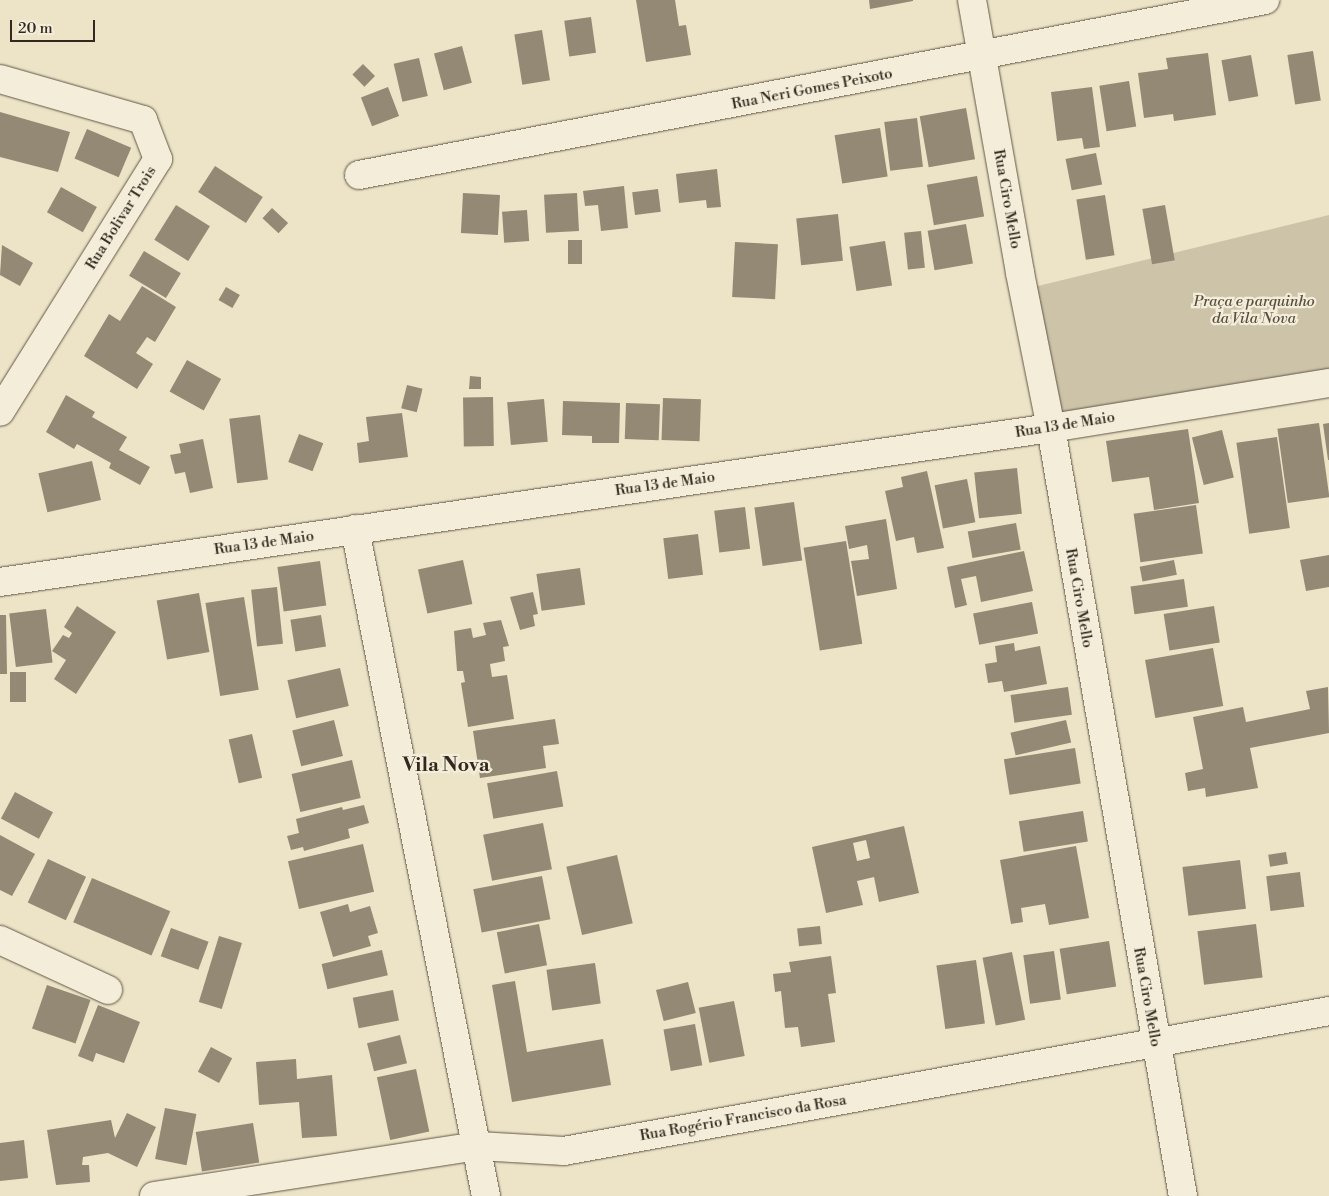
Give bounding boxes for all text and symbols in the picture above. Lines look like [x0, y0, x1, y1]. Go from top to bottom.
scale bar [12, 10, 98, 42]
text: 20 m [18, 19, 53, 38]
street label: Rua Neri Gomes Peixoto [730, 65, 894, 113]
street label: Rua Ciro Mello [989, 148, 1025, 250]
street label: Rua Bolivar Trois [82, 163, 160, 273]
park label: Praça e parquinho da Vila Nova [1193, 292, 1315, 327]
street label: Rua 13 de Maio [1014, 408, 1116, 442]
street label: Rua 13 de Maio [614, 468, 716, 500]
street label: Rua 13 de Maio [213, 527, 315, 559]
street label: Rua Ciro Mello [1061, 547, 1097, 649]
district label: Vila Nova [402, 753, 490, 777]
street label: Rua Ciro Mello [1129, 946, 1165, 1048]
street label: Rua Rogério Francisco da Rosa [638, 1091, 848, 1145]

